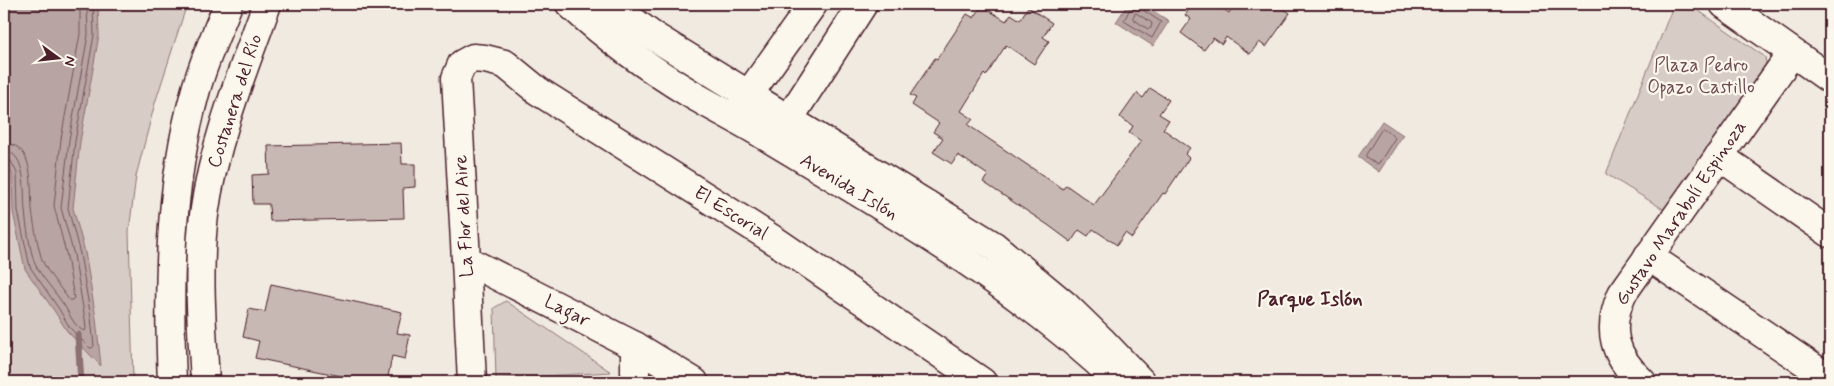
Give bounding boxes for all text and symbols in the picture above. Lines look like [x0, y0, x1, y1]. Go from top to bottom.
street label: Costanera del Río [202, 31, 268, 171]
north arrow [32, 32, 82, 82]
park label: Plaza Pedro Opazo Castillo [1647, 53, 1755, 100]
text: N [60, 54, 79, 68]
street label: Gustavo Marabolí Espinoza [1610, 116, 1752, 310]
street label: Avenida Islón [795, 148, 903, 226]
street label: La Flor del Aire [448, 154, 480, 278]
street label: El Escorial [689, 180, 773, 246]
district label: Parque Islón [1257, 286, 1363, 313]
street label: Lagar [538, 289, 594, 336]

